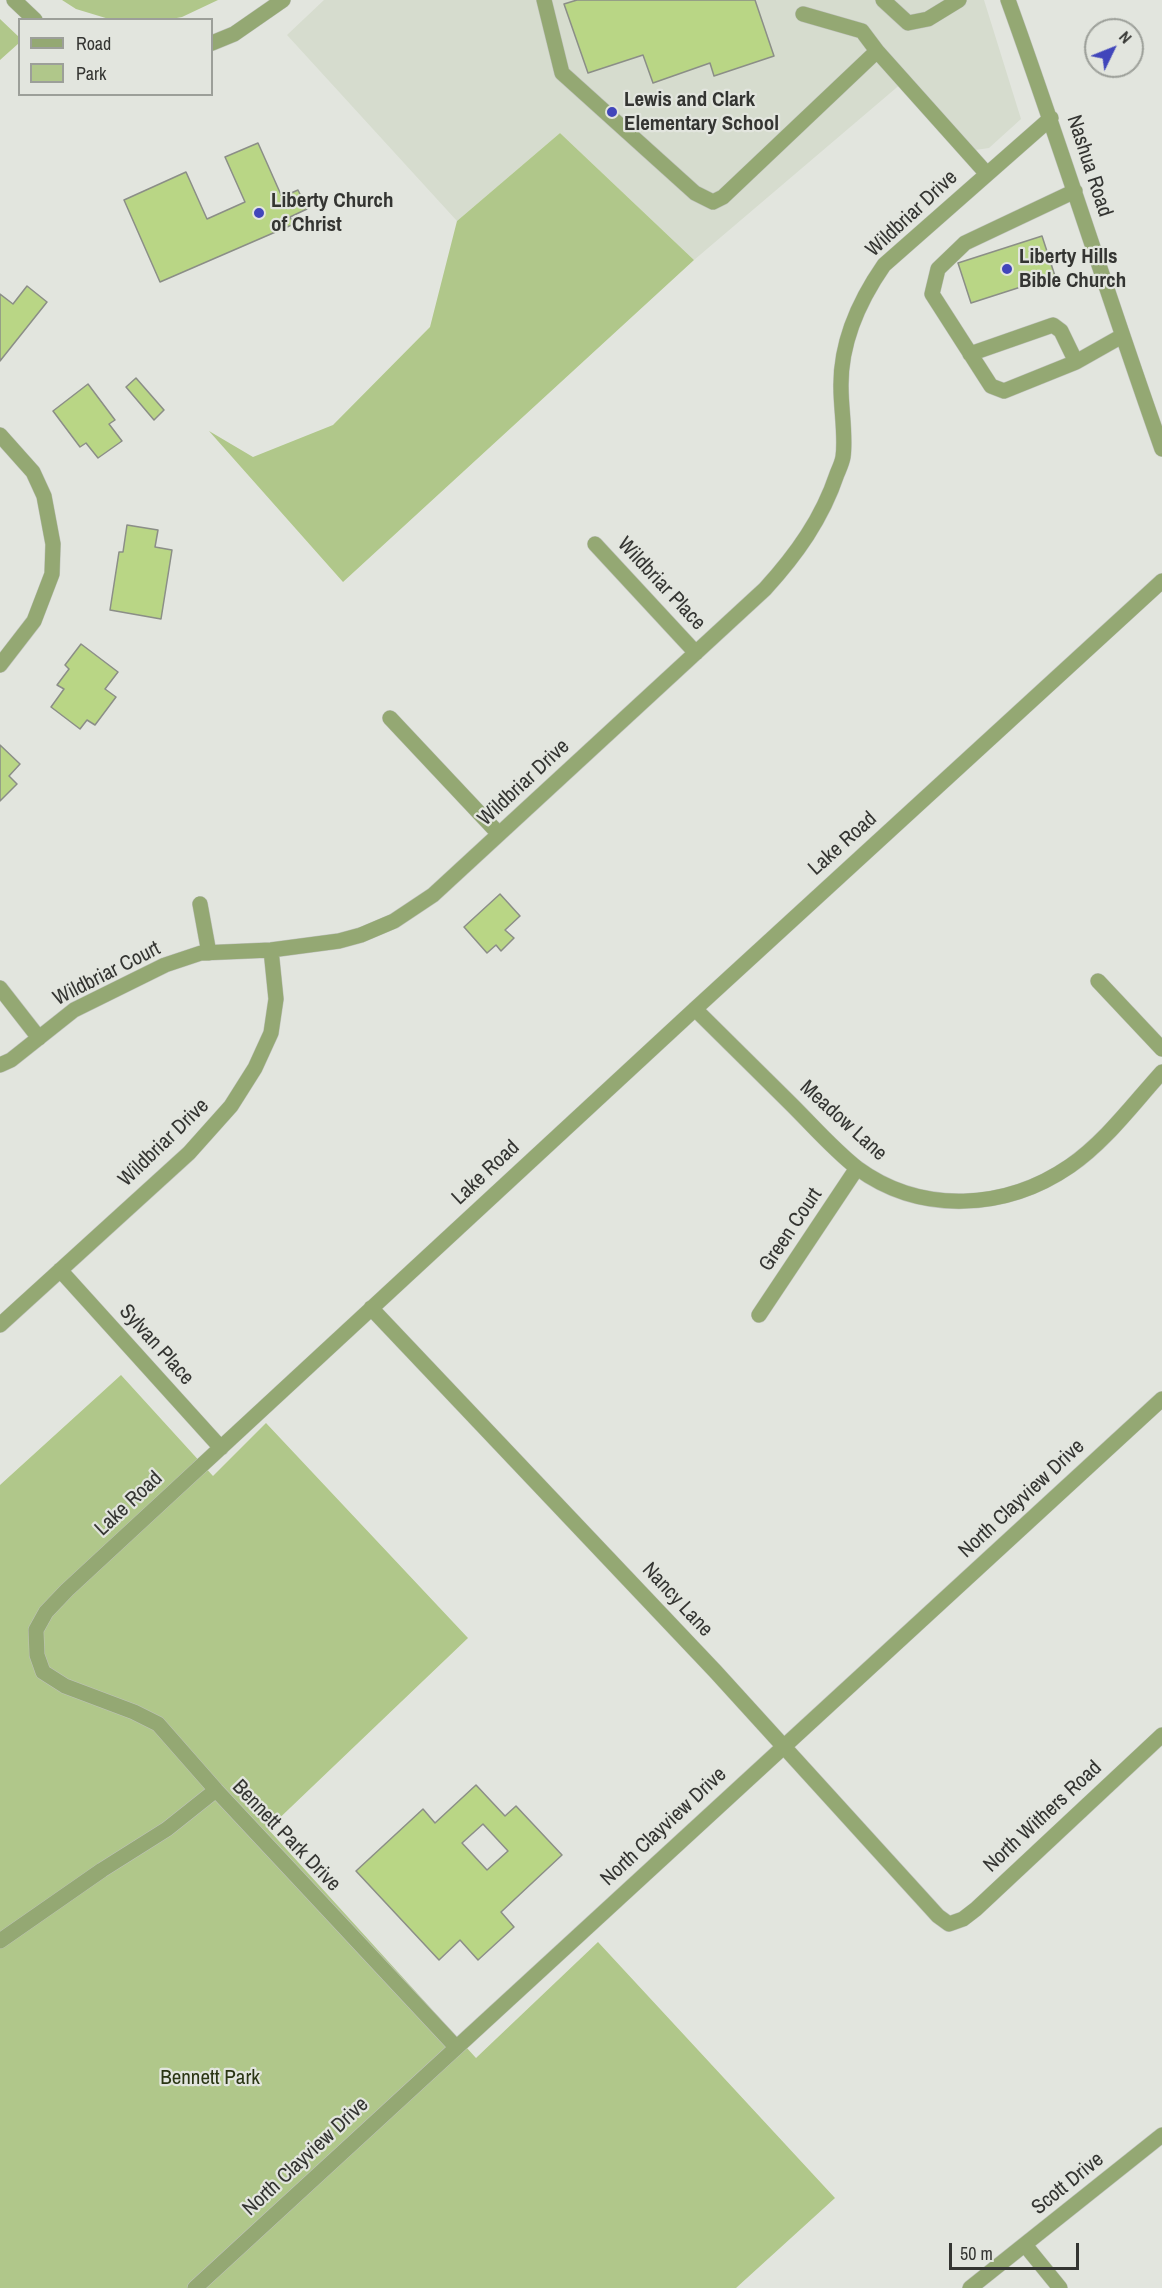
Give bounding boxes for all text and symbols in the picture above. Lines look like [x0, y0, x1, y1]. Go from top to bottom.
legend [18, 18, 213, 96]
north arrow [1084, 18, 1144, 78]
text: N [1114, 26, 1137, 48]
text: Road [76, 31, 111, 56]
text: Park [76, 61, 106, 86]
place label: Lewis and Clark Elementary School [624, 87, 779, 137]
marker: Lewis and Clark Elementary School [605, 105, 619, 119]
street label: Nashua Road [1061, 112, 1117, 220]
street label: Wildbriar Drive [861, 165, 963, 263]
place label: Liberty Church of Christ [271, 188, 393, 238]
marker: Liberty Church of Christ [252, 206, 266, 220]
place label: Liberty Hills Bible Church [1019, 244, 1126, 294]
marker: Liberty Hills Bible Church [1000, 262, 1014, 276]
street label: Wildbriar Place [612, 532, 710, 636]
street label: Wildbriar Drive [473, 734, 575, 832]
street label: Lake Road [804, 807, 882, 881]
street label: Wildbriar Court [49, 936, 165, 1012]
street label: Meadow Lane [794, 1075, 892, 1167]
street label: Wildbriar Drive [114, 1094, 214, 1192]
street label: Lake Road [447, 1135, 525, 1211]
street label: Green Court [754, 1184, 828, 1276]
street label: Sylvan Place [113, 1300, 199, 1390]
street label: North Clayview Drive [954, 1434, 1090, 1564]
street label: Lake Road [90, 1466, 168, 1542]
street label: Nancy Lane [636, 1558, 718, 1642]
street label: North Withers Road [979, 1756, 1107, 1878]
street label: North Clayview Drive [596, 1762, 732, 1892]
street label: Bennett Park Drive [226, 1775, 346, 1897]
park label: Bennett Park [160, 2065, 260, 2091]
street label: North Clayview Drive [238, 2092, 374, 2222]
street label: Scott Drive [1027, 2147, 1109, 2221]
scale bar [952, 2231, 1082, 2269]
text: 50 m [960, 2241, 993, 2266]

